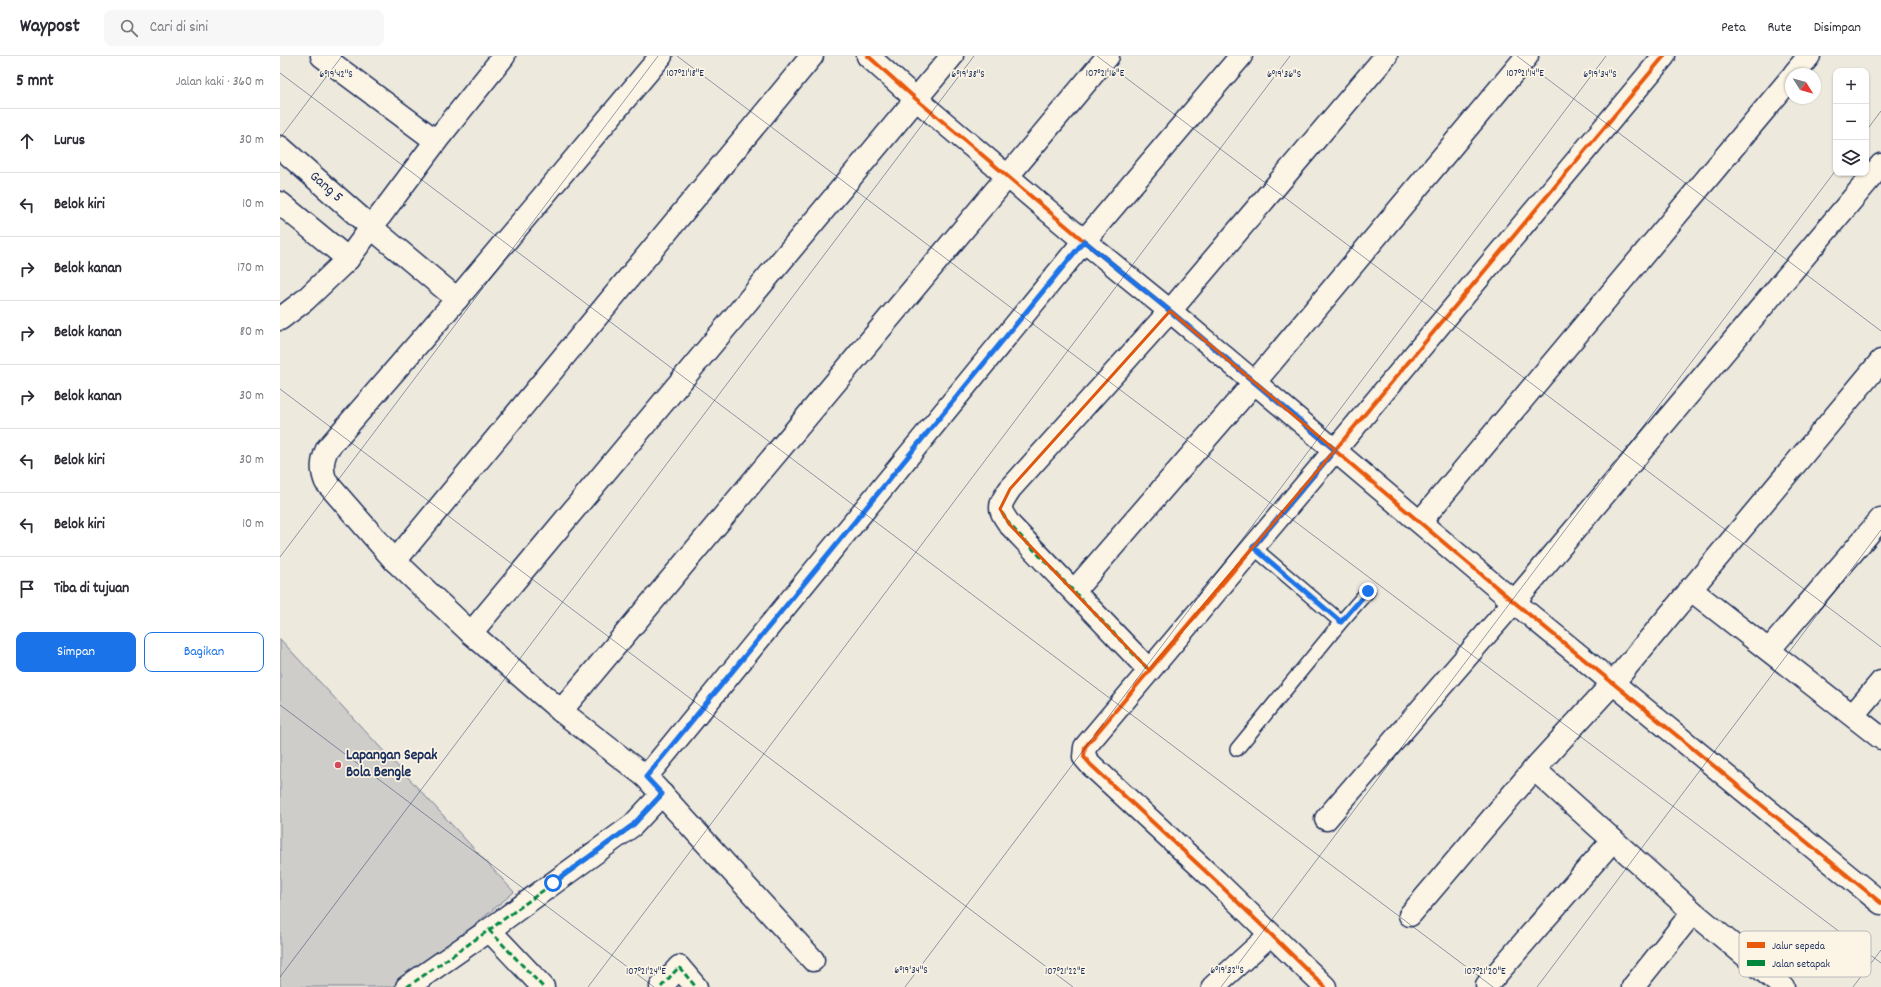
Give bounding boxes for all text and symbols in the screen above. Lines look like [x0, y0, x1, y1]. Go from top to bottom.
search box [104, 10, 384, 46]
text: Waypost [20, 14, 80, 41]
icon: search [118, 17, 140, 39]
text: Cari di sini [150, 17, 208, 39]
text: Peta [1721, 18, 1745, 38]
text: Rute [1767, 18, 1792, 38]
text: Disimpan [1814, 18, 1861, 38]
text: 107°21'18"E [666, 67, 704, 81]
text: 107°21'16"E [1086, 67, 1125, 81]
text: 107°21'14"E [1506, 67, 1544, 81]
text: 6°19'42"S [319, 68, 353, 82]
text: 6°19'38"S [951, 68, 985, 82]
text: 6°19'36"S [1267, 68, 1301, 82]
text: 6°19'34"S [1583, 68, 1617, 82]
north arrow [1785, 68, 1821, 104]
map controls [1833, 68, 1869, 176]
button: + [1833, 68, 1869, 104]
text: 5 mnt [16, 70, 54, 94]
text: Jalan kaki · 360 m [176, 73, 264, 92]
button: − [1833, 104, 1869, 140]
icon: ahead [16, 130, 38, 152]
text: Lurus [54, 130, 85, 152]
text: 30 m [239, 131, 264, 150]
button: layers [1833, 140, 1869, 176]
street label: Gang 5 [304, 166, 348, 208]
icon: left [16, 194, 38, 216]
text: Belok kiri [54, 194, 105, 216]
text: 10 m [242, 195, 264, 214]
icon: right [16, 258, 38, 280]
text: Belok kanan [54, 258, 122, 280]
text: 170 m [237, 259, 264, 278]
icon: right [16, 322, 38, 344]
text: Belok kanan [54, 322, 122, 344]
text: 80 m [240, 323, 264, 342]
icon: right [16, 386, 38, 408]
text: Belok kanan [54, 386, 122, 408]
text: 30 m [239, 387, 264, 406]
icon: left [16, 450, 38, 472]
text: Belok kiri [54, 450, 105, 472]
text: 30 m [239, 451, 264, 470]
icon: left [16, 514, 38, 536]
text: Belok kiri [54, 514, 105, 536]
text: 10 m [242, 515, 264, 534]
icon: arrive [16, 578, 38, 600]
text: Tiba di tujuan [54, 578, 129, 600]
route end [1359, 582, 1377, 600]
button: Simpan [16, 632, 136, 672]
button: Bagikan [144, 632, 264, 672]
place label: Lapangan Sepak Bola Bengle [346, 745, 437, 784]
marker: Lapangan Sepak Bola Bengle [333, 760, 343, 770]
route start [544, 874, 562, 892]
legend [1739, 931, 1871, 977]
text: Jalur sepeda [1772, 939, 1826, 955]
text: Jalan setapak [1772, 957, 1830, 973]
text: 6°19'34"S [894, 964, 928, 978]
text: 6°19'32"S [1210, 964, 1244, 978]
text: 107°21'24"E [626, 965, 666, 979]
text: 107°21'22"E [1045, 965, 1085, 979]
text: 107°21'20"E [1464, 965, 1506, 979]

